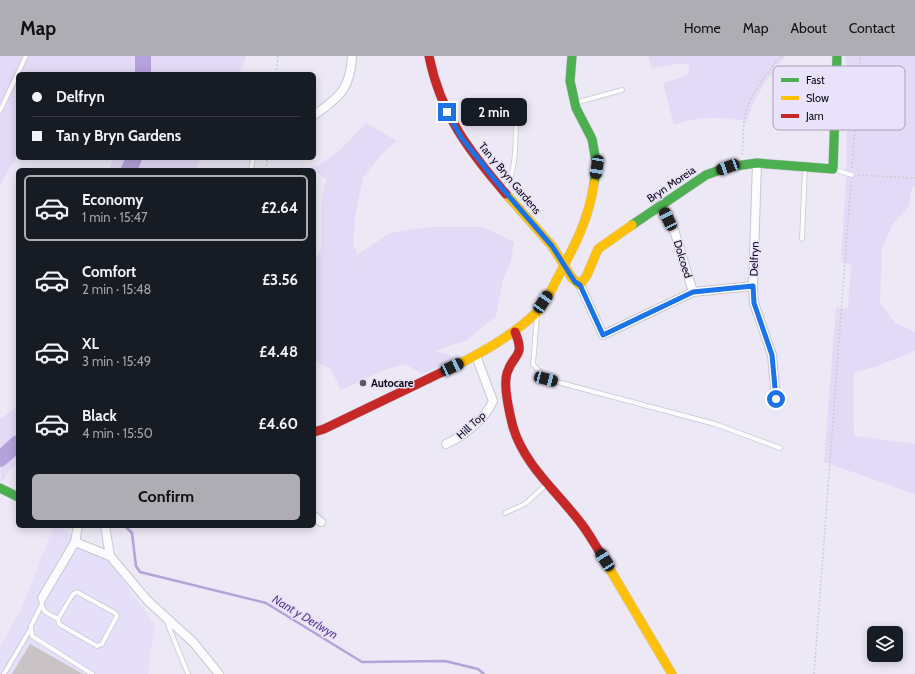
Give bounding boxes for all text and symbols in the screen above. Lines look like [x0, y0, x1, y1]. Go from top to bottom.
text: Map [20, 17, 56, 40]
text: Home [684, 19, 721, 37]
text: Map [743, 19, 768, 37]
text: About [790, 19, 827, 37]
text: Contact [849, 19, 895, 37]
legend [773, 66, 905, 130]
text: Fast [806, 73, 825, 87]
text: Delfryn [56, 88, 105, 106]
text: Slow [806, 91, 829, 105]
callout: 2 min [461, 98, 527, 126]
route end [438, 103, 456, 121]
text: 2 min [478, 104, 510, 120]
text: Jam [805, 109, 824, 123]
text: Tan y Bryn Gardens [56, 127, 181, 145]
street label: Tan y Bryn Gardens [476, 139, 544, 217]
car [589, 154, 605, 180]
car [715, 157, 741, 177]
street label: Bryn Moreia [644, 162, 699, 205]
icon: car [34, 190, 70, 226]
text: Economy [82, 191, 143, 209]
text: £2.64 [261, 199, 298, 217]
car [657, 206, 679, 232]
text: 1 min · 15:47 [82, 209, 148, 225]
street label: Dolcoed [671, 238, 695, 280]
street label: Delfryn [746, 241, 762, 277]
icon: car [34, 262, 70, 298]
text: Comfort [82, 263, 136, 281]
text: £3.56 [262, 271, 298, 289]
text: 2 min · 15:48 [82, 281, 151, 297]
car [531, 289, 555, 315]
icon: car [34, 334, 70, 370]
text: XL [82, 335, 99, 353]
text: £4.48 [259, 343, 298, 361]
text: 3 min · 15:49 [82, 353, 151, 369]
car [439, 356, 465, 378]
car [533, 370, 559, 388]
place label: Autocare [371, 376, 414, 390]
marker: Autocare [358, 378, 368, 388]
route start [767, 390, 785, 408]
icon: car [34, 406, 70, 442]
text: Black [82, 407, 117, 425]
street label: Hill Top [453, 408, 489, 442]
text: £4.60 [259, 415, 298, 433]
text: 4 min · 15:50 [82, 425, 153, 441]
button: Confirm [32, 474, 300, 520]
car [593, 547, 617, 573]
water label: Nant y Derlwyn [270, 591, 341, 642]
map controls [867, 626, 903, 662]
button: layers [867, 626, 903, 662]

